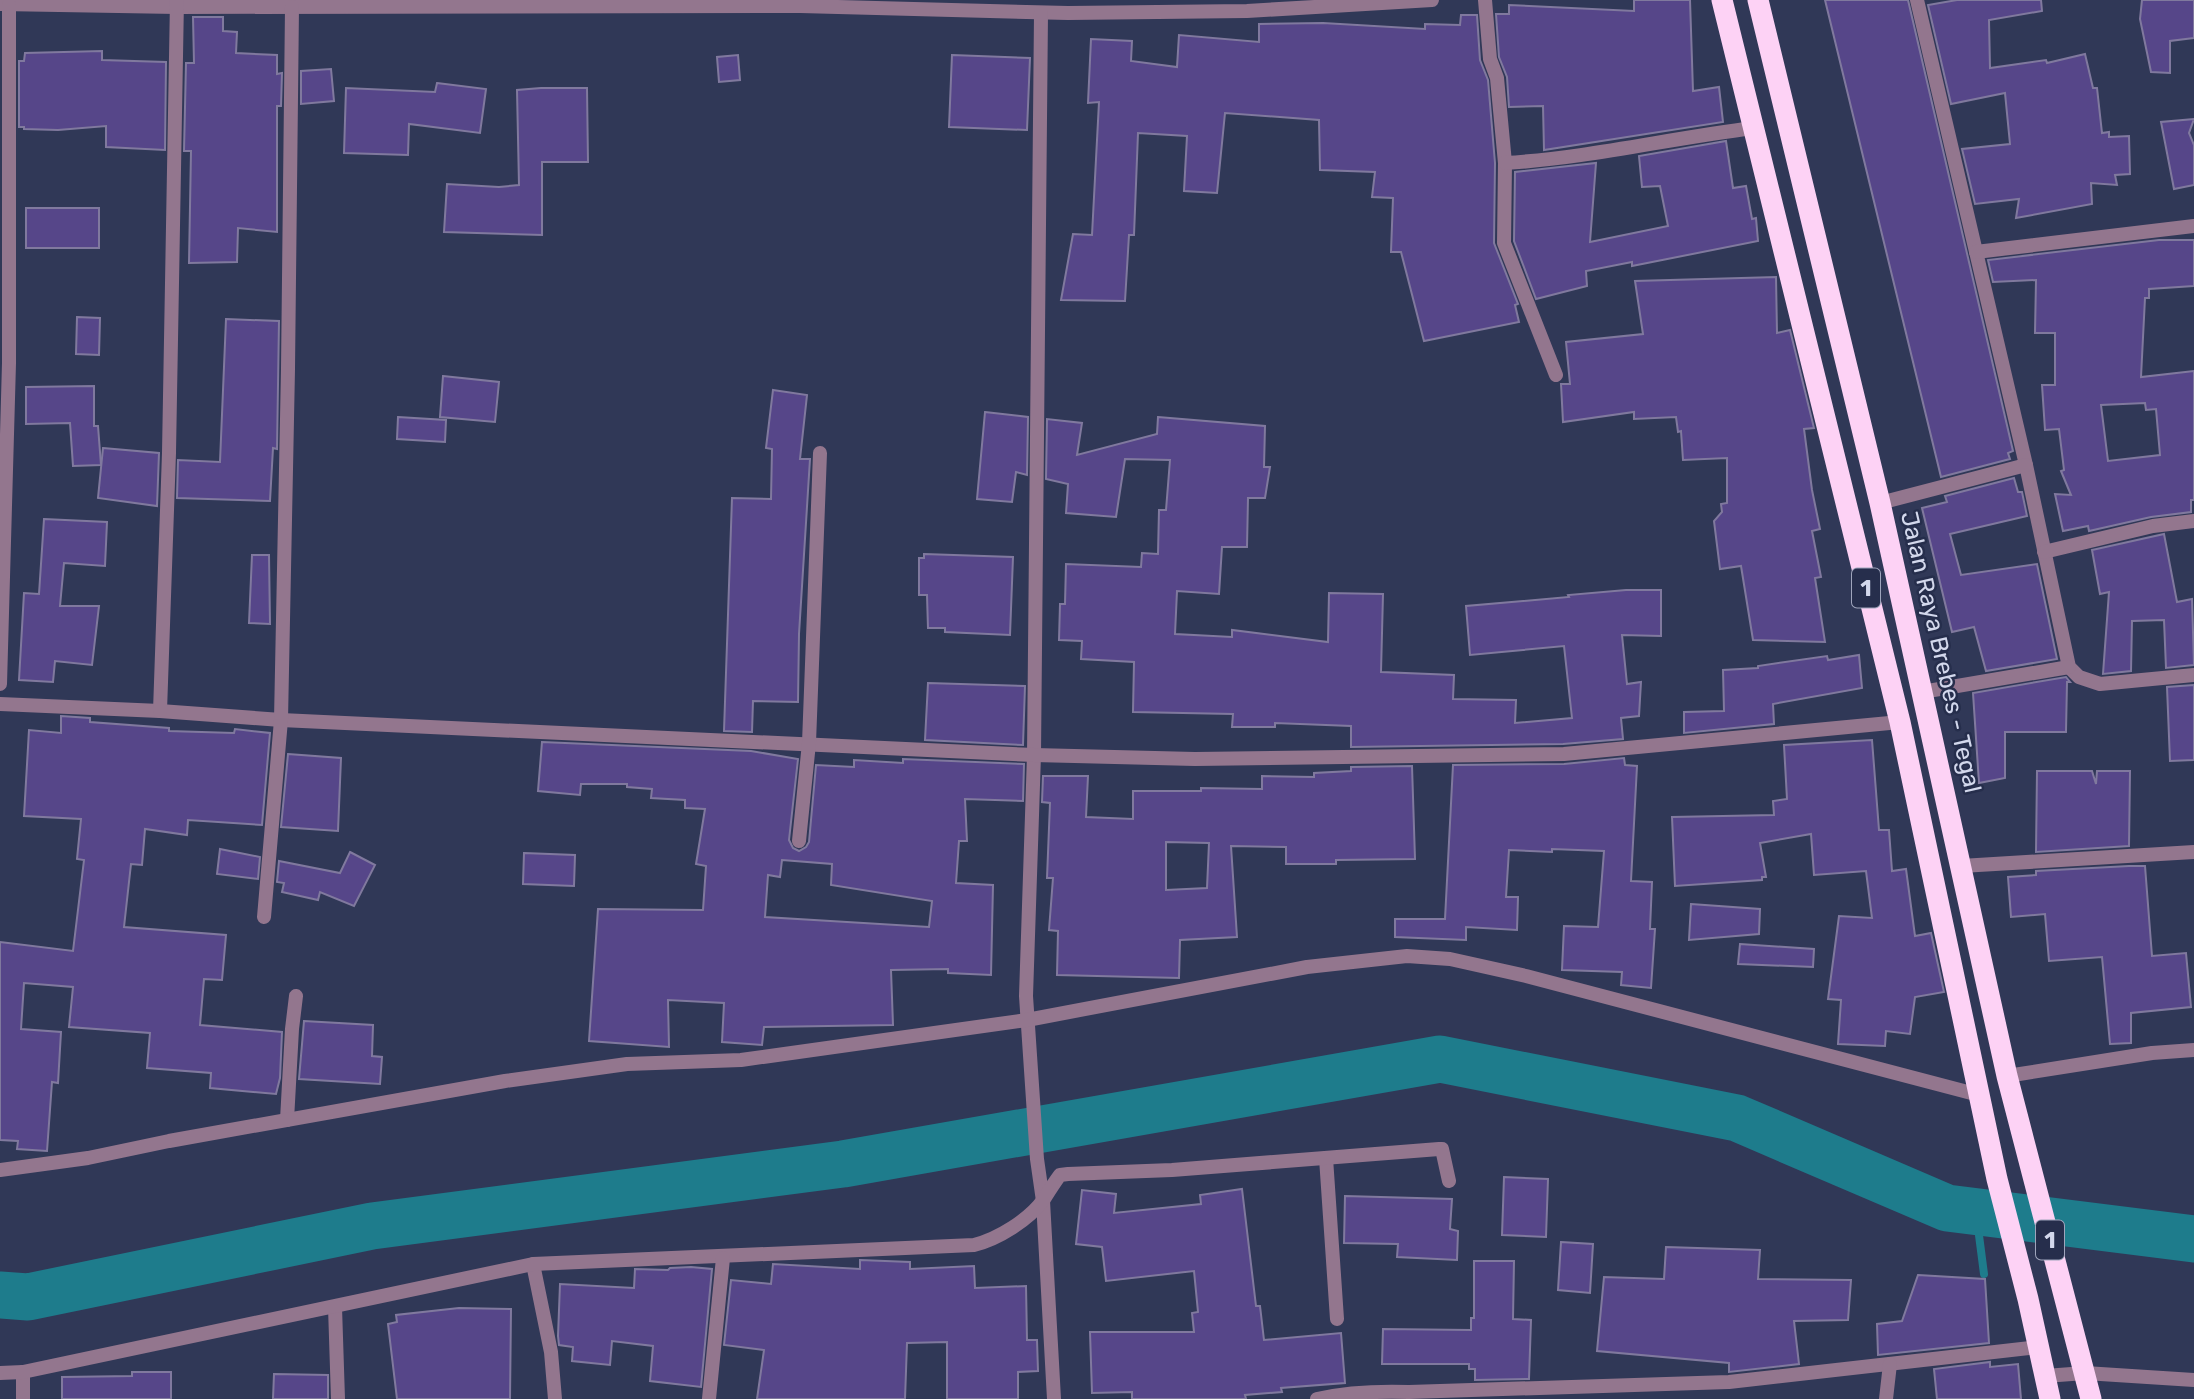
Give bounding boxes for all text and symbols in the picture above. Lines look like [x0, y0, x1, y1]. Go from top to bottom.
street label: Jalan Raya Brebes - Tegal [1895, 509, 1987, 795]
road number: 1 [1852, 568, 1880, 608]
road number: 1 [2036, 1220, 2064, 1260]

